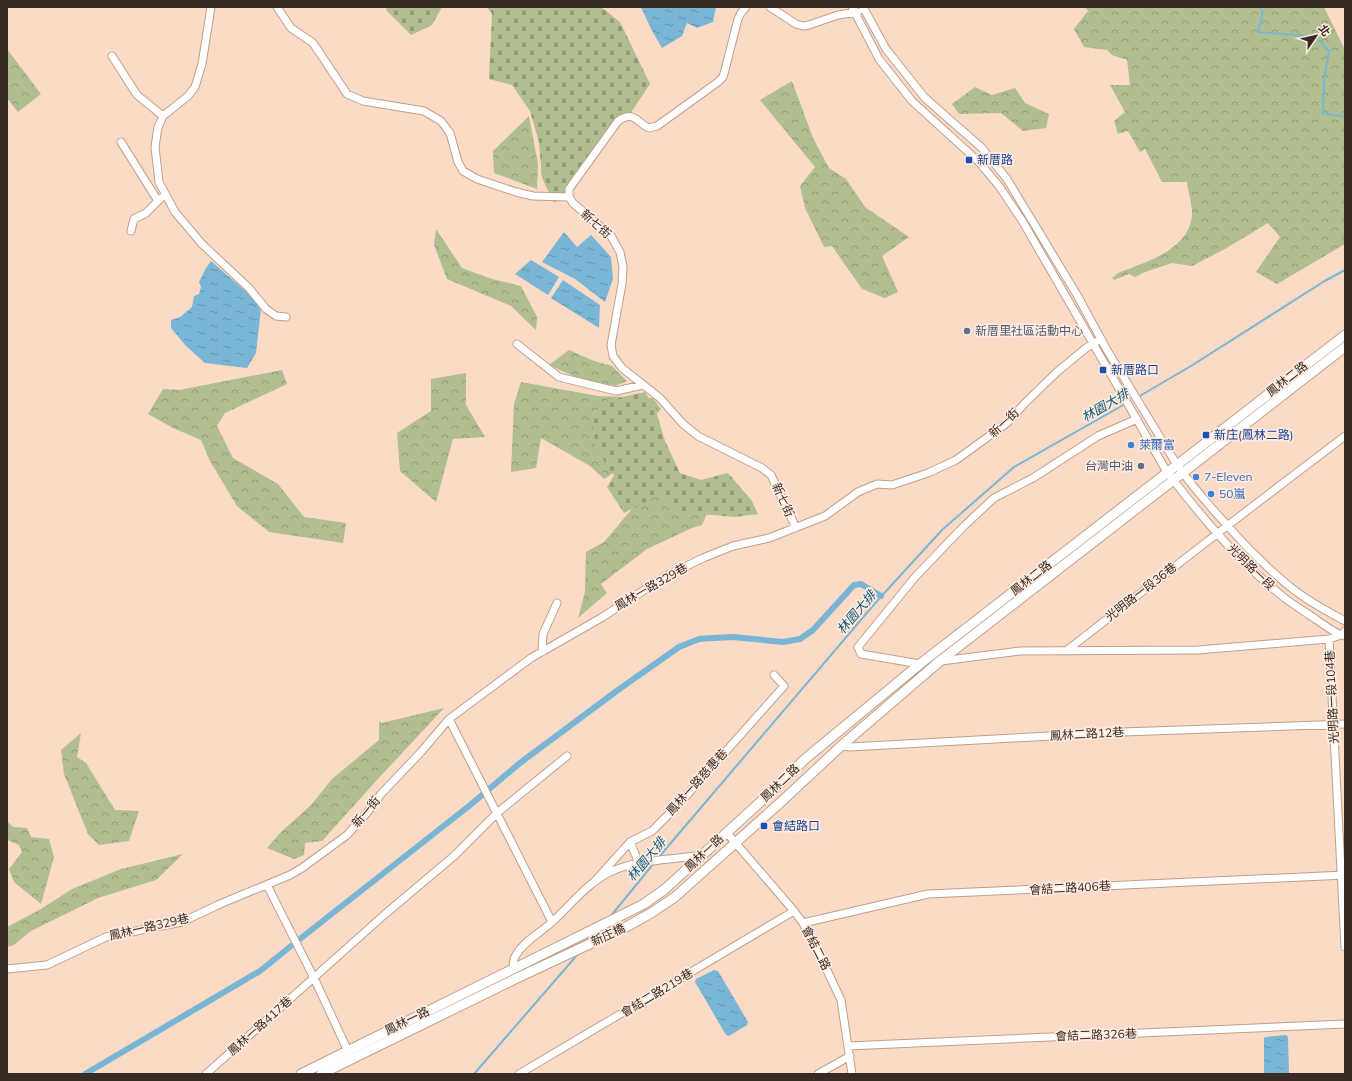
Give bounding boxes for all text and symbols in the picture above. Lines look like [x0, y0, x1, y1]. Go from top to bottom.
north arrow [1296, 16, 1336, 56]
text: 北 [1315, 22, 1333, 39]
place label: 新厝路 [977, 152, 1013, 167]
marker: 新厝路 [964, 155, 974, 165]
street label: 新七街 [578, 206, 615, 241]
place label: 新厝里社區活動中心 [975, 323, 1083, 338]
marker: 新厝里社區活動中心 [962, 326, 972, 336]
street label: 鳳林二路 [1263, 358, 1310, 399]
place label: 新厝路口 [1111, 362, 1159, 377]
marker: 新厝路口 [1098, 365, 1108, 375]
water label: 林園大排 [1078, 384, 1133, 425]
street label: 新一街 [985, 405, 1022, 440]
place label: 新庄(鳳林二路) [1214, 427, 1294, 442]
marker: 新庄(鳳林二路) [1201, 430, 1211, 440]
place label: 萊爾富 [1139, 437, 1175, 452]
marker: 萊爾富 [1126, 440, 1136, 450]
place label: 台灣中油 [1085, 458, 1133, 473]
marker: 台灣中油 [1136, 461, 1146, 471]
place label: 7-Eleven [1204, 469, 1253, 484]
marker: 7-Eleven [1191, 472, 1201, 482]
street label: 新七街 [769, 480, 798, 519]
place label: 50嵐 [1219, 486, 1245, 501]
marker: 50嵐 [1206, 489, 1216, 499]
street label: 光明路一段 [1225, 540, 1278, 593]
street label: 鳳林二路 [1007, 557, 1054, 598]
street label: 光明路一段36巷 [1102, 559, 1179, 624]
street label: 鳳林一路329巷 [612, 560, 690, 613]
water label: 林園大排 [833, 586, 880, 637]
street label: 光明路一段104巷 [1322, 650, 1341, 744]
street label: 鳳林二路12巷 [1049, 724, 1125, 743]
street label: 鳳林一路慈惠巷 [663, 745, 730, 818]
street label: 鳳林二路 [757, 761, 802, 805]
street label: 新一街 [348, 793, 383, 830]
place label: 會結路口 [772, 818, 820, 833]
marker: 會結路口 [759, 821, 769, 831]
street label: 鳳林一路 [681, 831, 726, 874]
water label: 林園大排 [623, 832, 670, 884]
street label: 會結二路406巷 [1029, 878, 1111, 897]
street label: 鳳林一路329巷 [107, 910, 190, 943]
street label: 新庄橋 [588, 920, 627, 949]
street label: 會結二路 [799, 923, 834, 973]
street label: 會結二路219巷 [618, 965, 696, 1020]
street label: 鳳林一路417巷 [224, 993, 295, 1059]
street label: 鳳林一路 [382, 1003, 432, 1038]
street label: 會結二路326巷 [1055, 1026, 1137, 1043]

